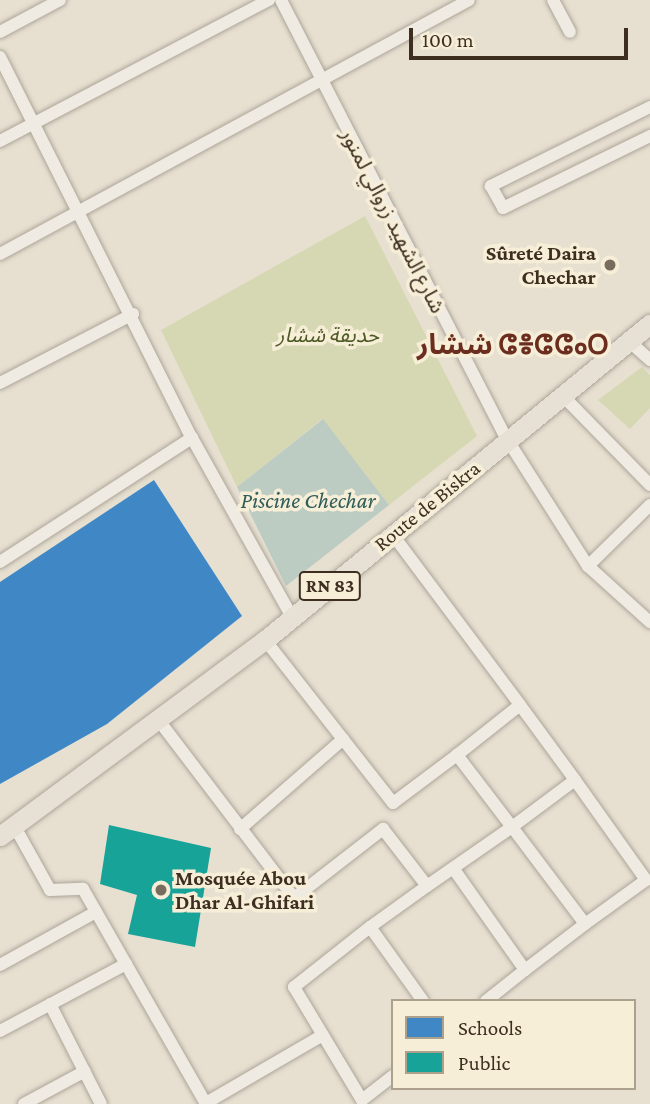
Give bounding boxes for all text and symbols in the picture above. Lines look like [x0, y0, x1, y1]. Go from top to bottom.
scale bar [412, 14, 631, 58]
text: 100 m [422, 28, 474, 52]
street label: شارع الشهيد زروالي لمنور [336, 124, 450, 318]
place label: Sûreté Daira Chechar [486, 240, 596, 290]
marker: Sûreté Daira Chechar [602, 257, 618, 273]
park label: حديقة ششار [277, 322, 379, 348]
district label: ششار ⵛⴻⵛⵛⴰⵔ [417, 328, 609, 362]
street label: Route de Biskra [369, 456, 485, 556]
water label: Piscine Chechar [240, 486, 376, 514]
road number: RN 83 [298, 570, 362, 601]
place label: Mosquée Abou Dhar Al-Ghifari [175, 865, 314, 915]
marker: Mosquée Abou Dhar Al-Ghifari [153, 882, 169, 898]
legend [391, 999, 636, 1090]
text: Schools [458, 1016, 522, 1040]
text: Public [458, 1051, 510, 1075]

